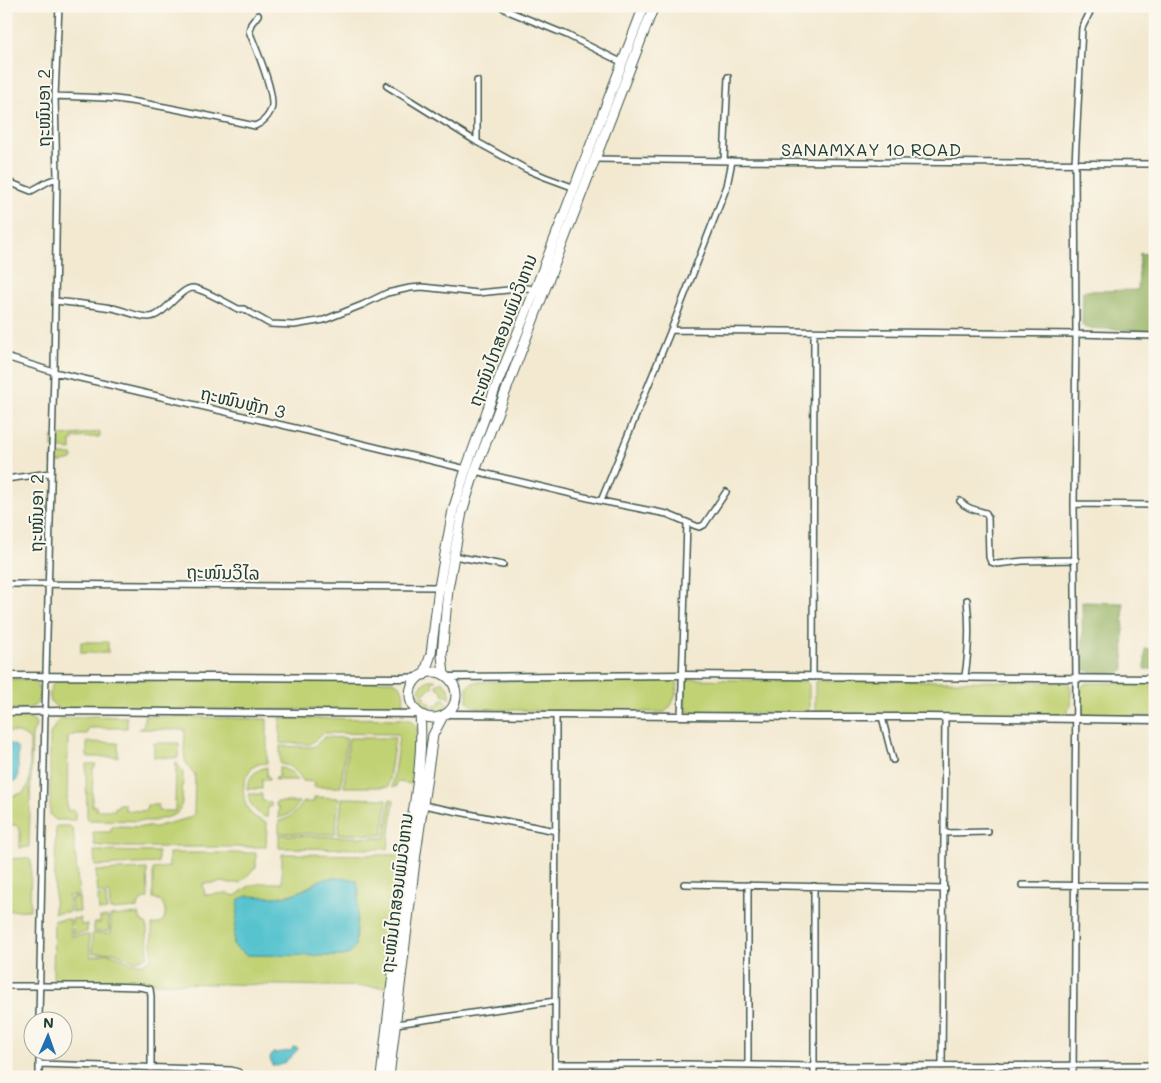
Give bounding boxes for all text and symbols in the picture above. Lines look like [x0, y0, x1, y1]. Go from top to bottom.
street label: ຖະໜົນອາ 2 [31, 69, 55, 147]
street label: SANAMXAY 10 ROAD [781, 137, 961, 161]
street label: ຖະໜົນໄກສອນພົມວິຫານ [462, 250, 542, 410]
street label: ຖະໜົນຫຼັກ 3 [198, 381, 288, 423]
street label: ຖະໜົນອາ 2 [23, 474, 49, 552]
street label: ຖະໜົນວິໄລ [186, 559, 260, 585]
street label: ຖະໜົນໄກສອນພົມວິຫານ [374, 811, 418, 975]
north arrow [22, 1010, 72, 1060]
text: N [43, 1013, 54, 1032]

